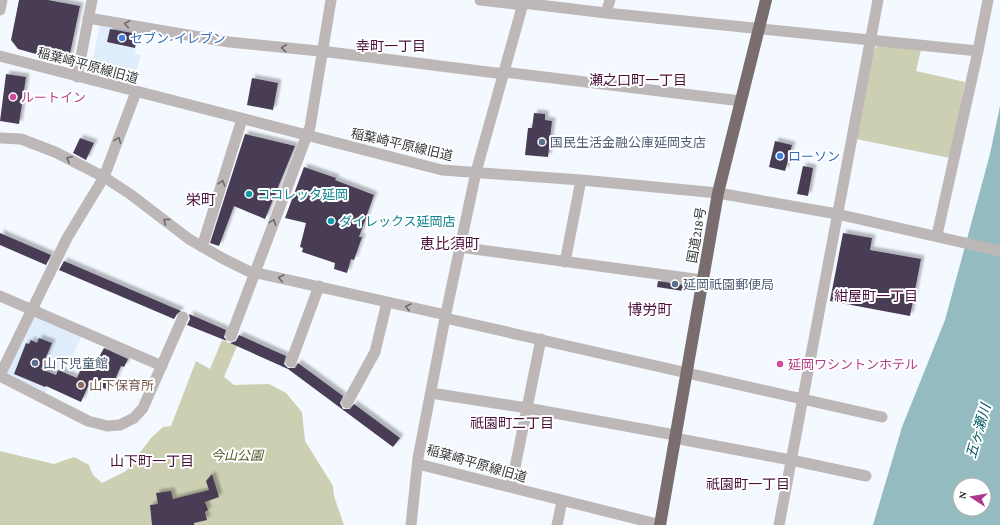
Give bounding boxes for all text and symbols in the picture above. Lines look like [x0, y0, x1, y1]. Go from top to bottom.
one-way arrow [124, 20, 130, 29]
place label: セブン-イレブン [130, 31, 226, 46]
marker: セブン-イレブン [117, 33, 127, 43]
district label: 幸町一丁目 [356, 38, 426, 54]
one-way arrow [280, 43, 287, 52]
street label: 稲葉崎平原線旧道 [36, 45, 140, 86]
district label: 瀬之口町一丁目 [589, 72, 687, 88]
place label: ルートイン [21, 90, 86, 105]
marker: ルートイン [8, 92, 18, 102]
street label: 稲葉崎平原線旧道 [350, 125, 454, 163]
place label: 国民生活金融公庫延岡支店 [550, 135, 706, 150]
one-way arrow [113, 137, 121, 144]
marker: 国民生活金融公庫延岡支店 [537, 137, 547, 147]
place label: ローソン [788, 149, 840, 164]
marker: ローソン [775, 151, 785, 161]
one-way arrow [66, 156, 74, 164]
one-way arrow [217, 180, 226, 187]
place label: ココレッタ延岡 [257, 187, 348, 202]
marker: ココレッタ延岡 [244, 189, 254, 199]
district label: 栄町 [186, 192, 216, 208]
street label: 国道218号 [684, 206, 709, 264]
place label: ダイレックス延岡店 [339, 214, 456, 229]
marker: ダイレックス延岡店 [326, 216, 336, 226]
one-way arrow [163, 219, 170, 226]
one-way arrow [269, 219, 277, 226]
district label: 恵比須町 [420, 236, 480, 252]
one-way arrow [278, 274, 284, 282]
place label: 延岡祇園郵便局 [683, 277, 774, 292]
marker: 延岡祇園郵便局 [670, 279, 680, 289]
district label: 紺屋町一丁目 [834, 288, 918, 304]
district label: 博労町 [627, 301, 673, 318]
one-way arrow [404, 303, 411, 311]
place label: 山下児童館 [43, 356, 108, 371]
place label: 延岡ワシントンホテル [788, 357, 918, 372]
marker: 山下児童館 [30, 358, 40, 368]
marker: 延岡ワシントンホテル [775, 359, 785, 369]
place label: 山下保育所 [89, 378, 154, 393]
marker: 山下保育所 [76, 380, 86, 390]
water label: 五ヶ瀬川 [963, 400, 994, 460]
district label: 祇園町二丁目 [470, 415, 554, 431]
street label: 稲葉崎平原線旧道 [425, 442, 529, 485]
park label: 今山公園 [211, 448, 265, 463]
district label: 山下町一丁目 [110, 453, 194, 469]
district label: 祇園町一丁目 [706, 476, 790, 492]
north arrow [952, 477, 992, 517]
text: N [956, 490, 969, 500]

